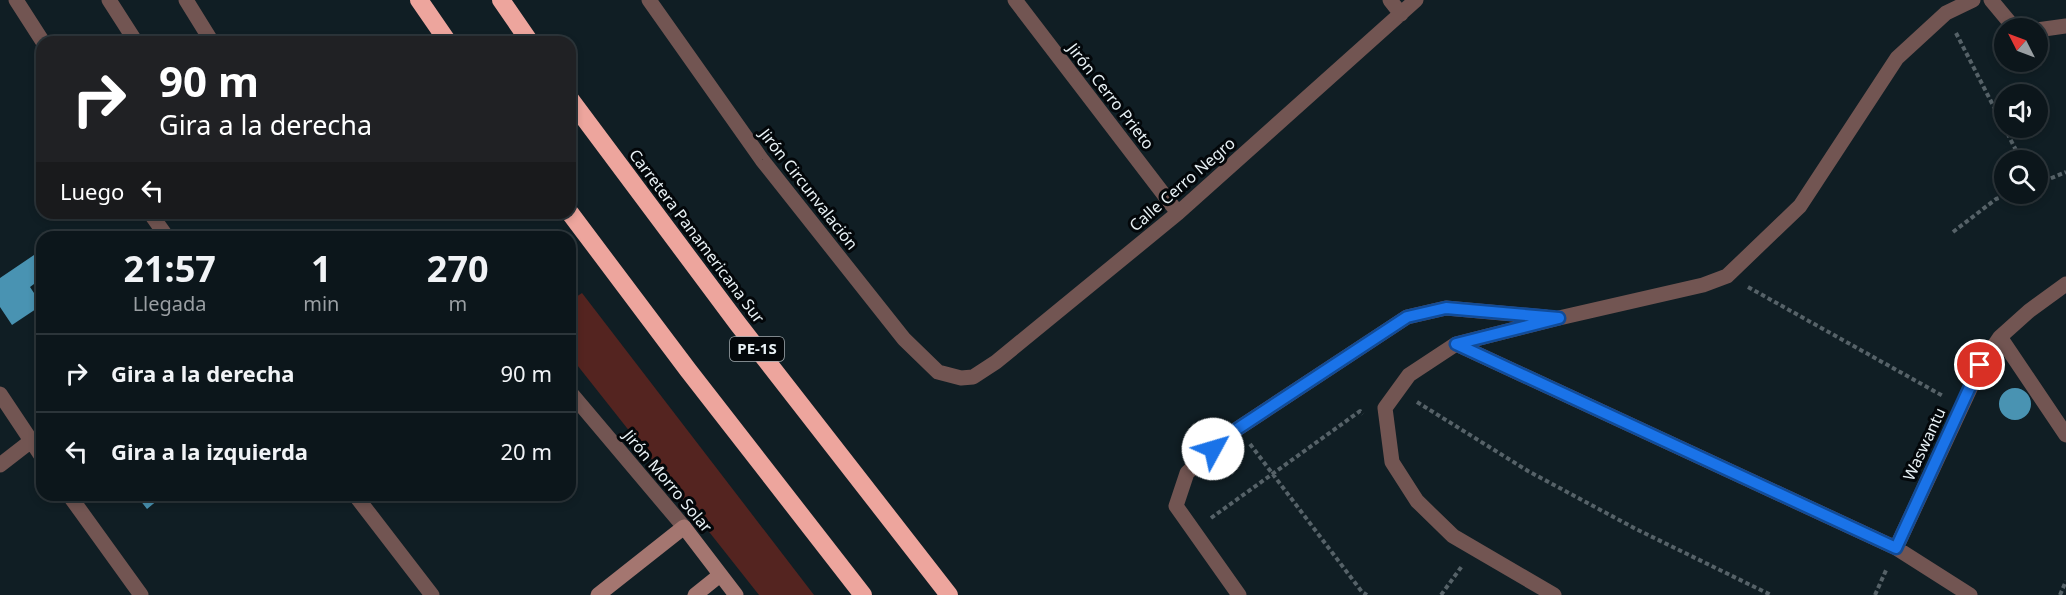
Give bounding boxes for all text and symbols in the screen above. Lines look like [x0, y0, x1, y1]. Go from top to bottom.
north arrow [1994, 18, 2048, 72]
map controls [1994, 18, 2048, 204]
street label: Jirón Cerro Prieto [1061, 37, 1159, 154]
text: 90 m [159, 52, 259, 109]
icon: right [60, 60, 138, 138]
button: sound [1994, 84, 2048, 138]
text: Gira a la derecha [159, 106, 372, 143]
street label: Jirón Circunvalación [754, 122, 863, 254]
street label: Calle Cerro Negro [1124, 132, 1240, 236]
street label: Carretera Panamericana Sur [624, 145, 770, 328]
button: search [1994, 150, 2048, 204]
icon: left [136, 174, 169, 207]
text: Luego [60, 176, 124, 206]
text: 21:57 [123, 244, 216, 293]
text: 1 [311, 244, 332, 293]
text: 270 [427, 244, 489, 293]
text: Llegada [133, 290, 207, 317]
text: min [303, 290, 339, 317]
text: m [448, 290, 467, 317]
road number: PE-1S [730, 337, 784, 361]
pin [1954, 339, 2005, 390]
icon: arrive [1963, 348, 1996, 381]
icon: right [60, 357, 93, 390]
text: Gira a la derecha [111, 358, 295, 388]
text: 90 m [501, 358, 552, 388]
street label: Waswantu [1897, 404, 1951, 484]
position arrow [1181, 417, 1245, 481]
street label: Jirón Morro Solar [617, 424, 718, 537]
icon: left [60, 435, 93, 468]
text: Gira a la izquierda [111, 436, 308, 466]
text: 20 m [501, 436, 552, 466]

